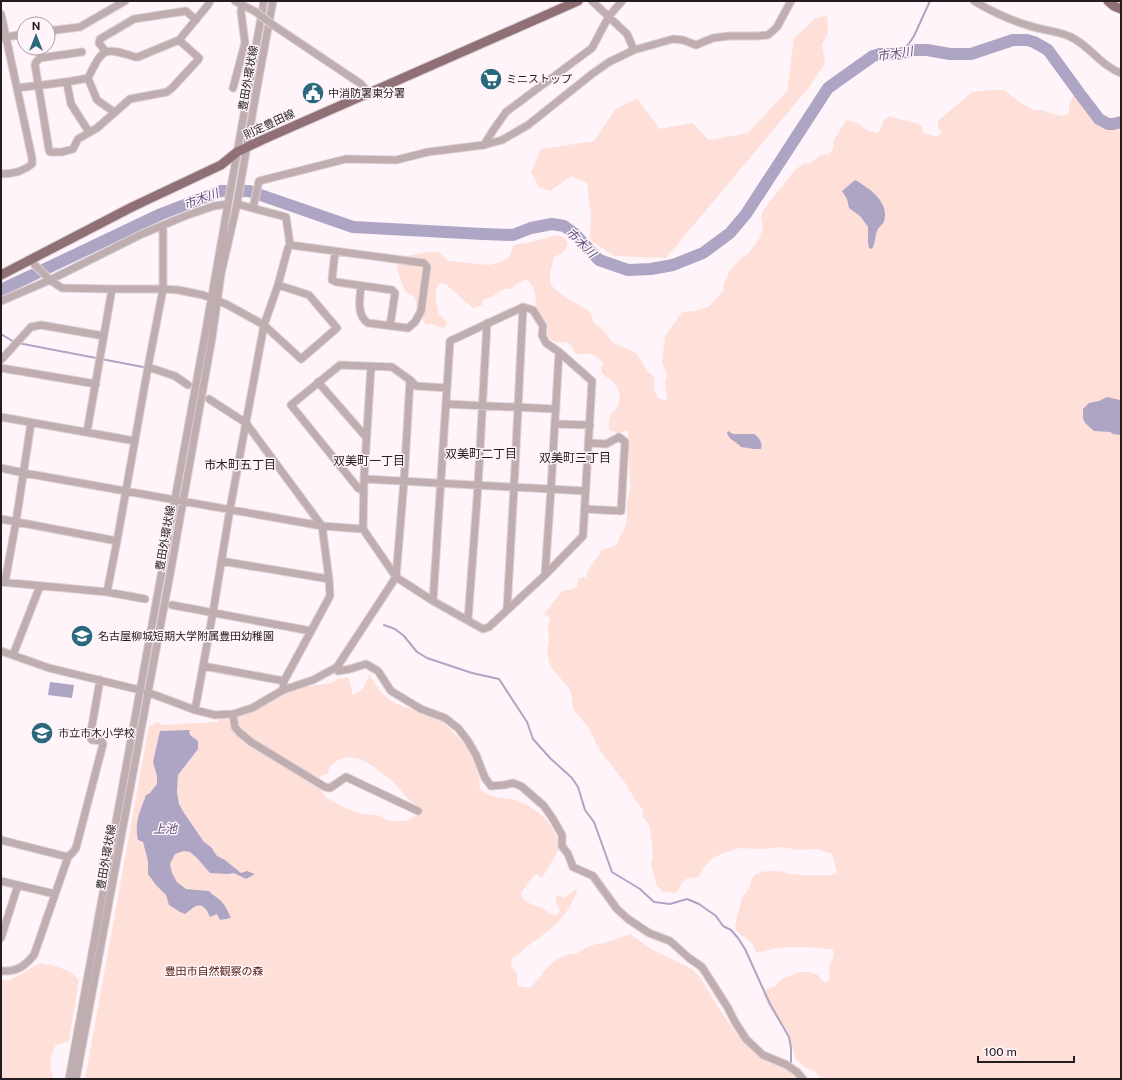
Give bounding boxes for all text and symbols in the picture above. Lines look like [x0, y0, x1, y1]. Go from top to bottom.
north arrow [16, 16, 56, 56]
text: N [32, 20, 40, 32]
street label: 豊田外環状線 [236, 44, 260, 112]
water label: 市木川 [876, 44, 916, 64]
supermarket icon: ミニストップ [478, 66, 504, 92]
place label: ミニストップ [506, 73, 572, 85]
public building icon: 中消防署東分署 [300, 80, 326, 106]
place label: 中消防署東分署 [328, 87, 405, 99]
street label: 則定豊田線 [242, 107, 296, 141]
water label: 市木川 [182, 186, 222, 212]
water label: 市木川 [563, 225, 600, 262]
district label: 双美町二丁目 [445, 447, 517, 461]
district label: 双美町三丁目 [539, 451, 611, 465]
district label: 双美町一丁目 [333, 454, 405, 468]
district label: 市木町五丁目 [204, 458, 276, 472]
street label: 豊田外環状線 [153, 504, 177, 572]
school or university icon: 名古屋柳城短期大学附属豊田幼稚園 [69, 623, 95, 649]
place label: 名古屋柳城短期大学附属豊田幼稚園 [98, 630, 274, 642]
school or university icon: 市立市木小学校 [29, 720, 55, 746]
place label: 市立市木小学校 [58, 727, 135, 739]
water label: 上池 [153, 822, 178, 836]
street label: 豊田外環状線 [94, 823, 118, 891]
park label: 豊田市自然観察の森 [165, 965, 264, 977]
scale bar [978, 1038, 1074, 1064]
text: 100 m [984, 1045, 1017, 1059]

